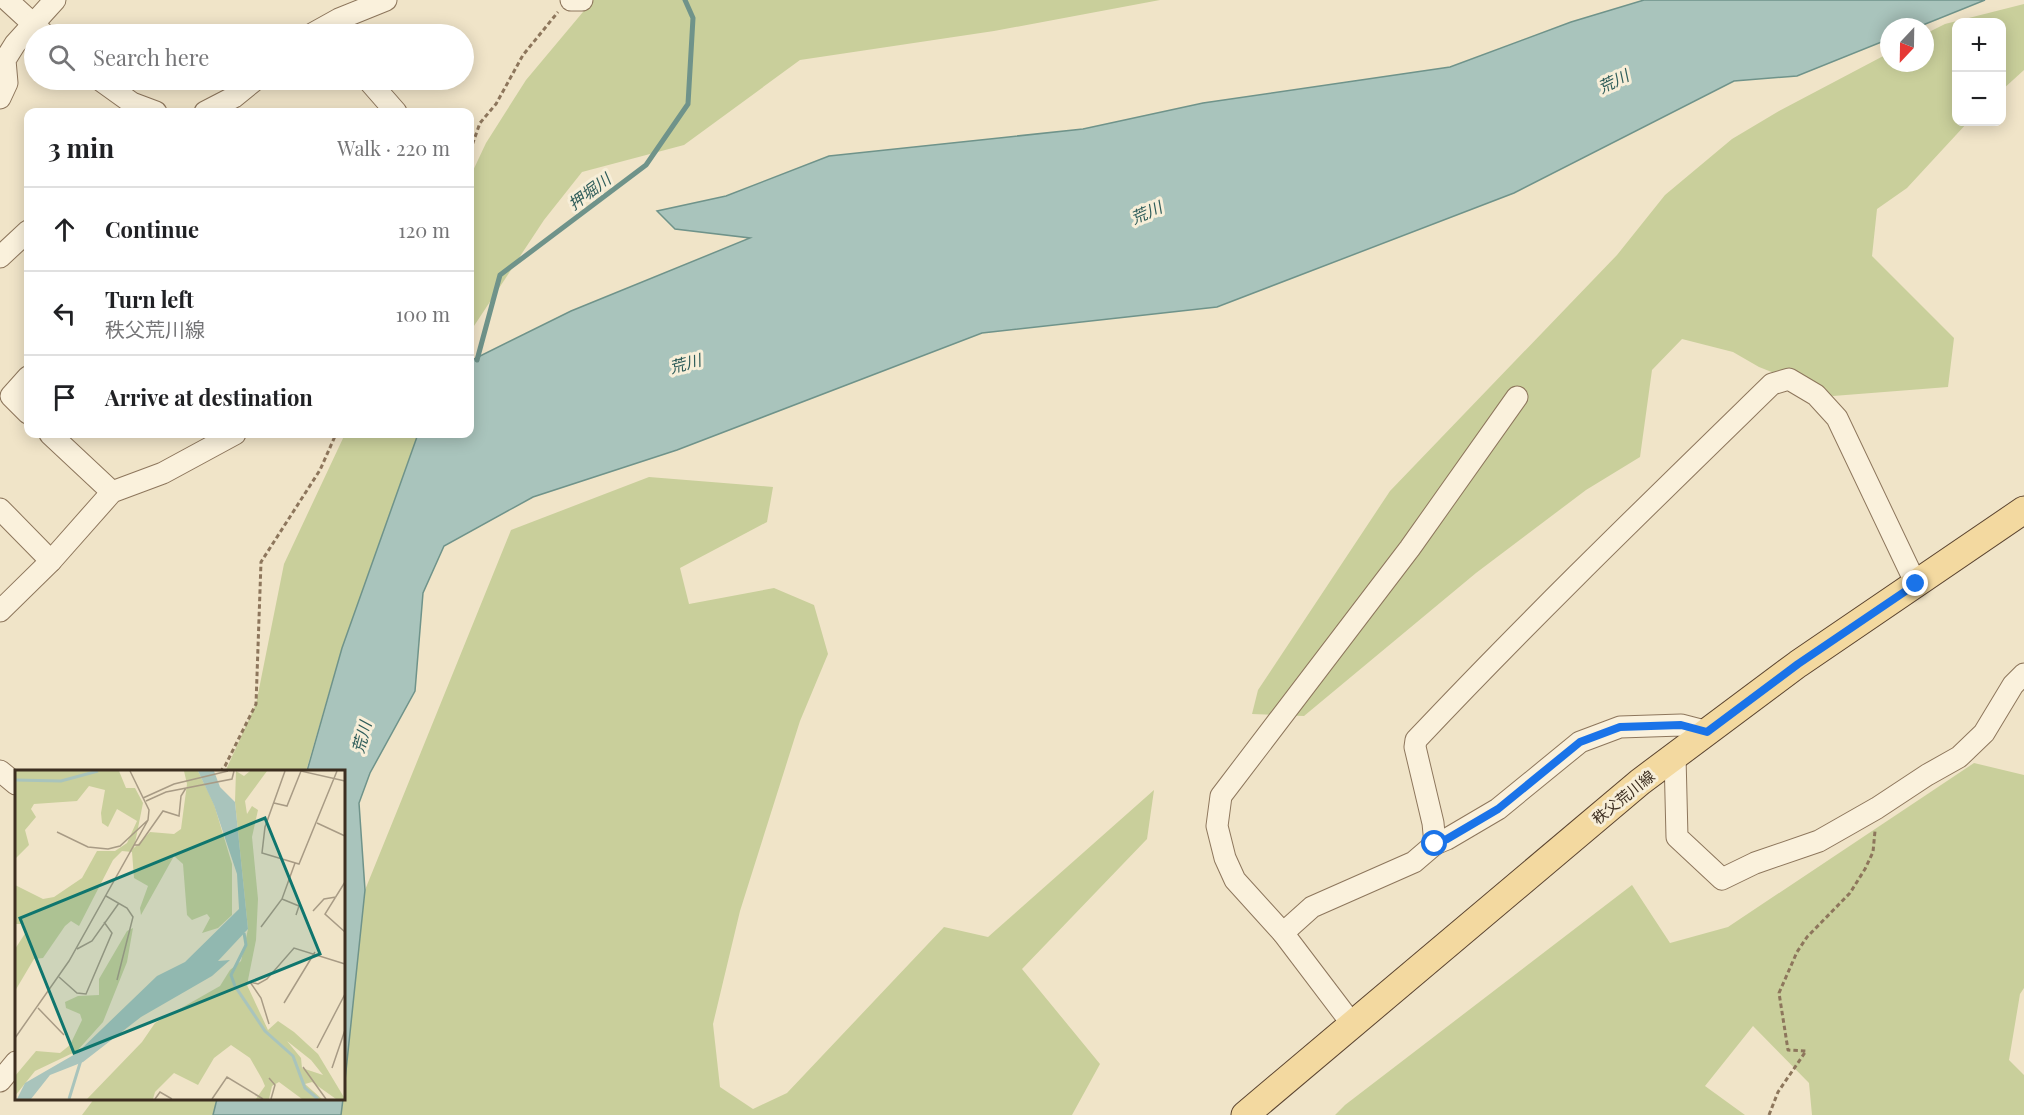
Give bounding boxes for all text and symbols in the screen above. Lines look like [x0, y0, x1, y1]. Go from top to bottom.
north arrow [1880, 18, 1934, 72]
map controls [1952, 18, 2006, 126]
button: + [1952, 18, 2006, 72]
search box [24, 24, 474, 90]
icon: search [45, 41, 78, 74]
text: Search here [93, 42, 209, 72]
water label: 荒川 [1594, 64, 1634, 97]
button: − [1952, 72, 2006, 126]
text: 3 min [48, 130, 114, 165]
text: Walk · 220 m [337, 134, 450, 161]
water label: 押堀川 [564, 167, 616, 214]
water label: 荒川 [1127, 195, 1167, 228]
icon: ahead [48, 213, 81, 246]
text: Continue [105, 214, 199, 244]
text: 120 m [398, 216, 450, 243]
text: Turn left [105, 284, 194, 314]
icon: left [48, 297, 81, 330]
text: 100 m [396, 300, 450, 327]
text: 秩父荒川線 [105, 315, 205, 342]
water label: 荒川 [667, 348, 705, 377]
icon: arrive [48, 381, 81, 414]
text: Arrive at destination [105, 382, 313, 412]
route end [1902, 570, 1928, 596]
water label: 荒川 [347, 717, 376, 755]
street label: 秩父荒川線 [1588, 766, 1658, 828]
inset map [15, 770, 345, 1100]
route start [1421, 830, 1447, 856]

